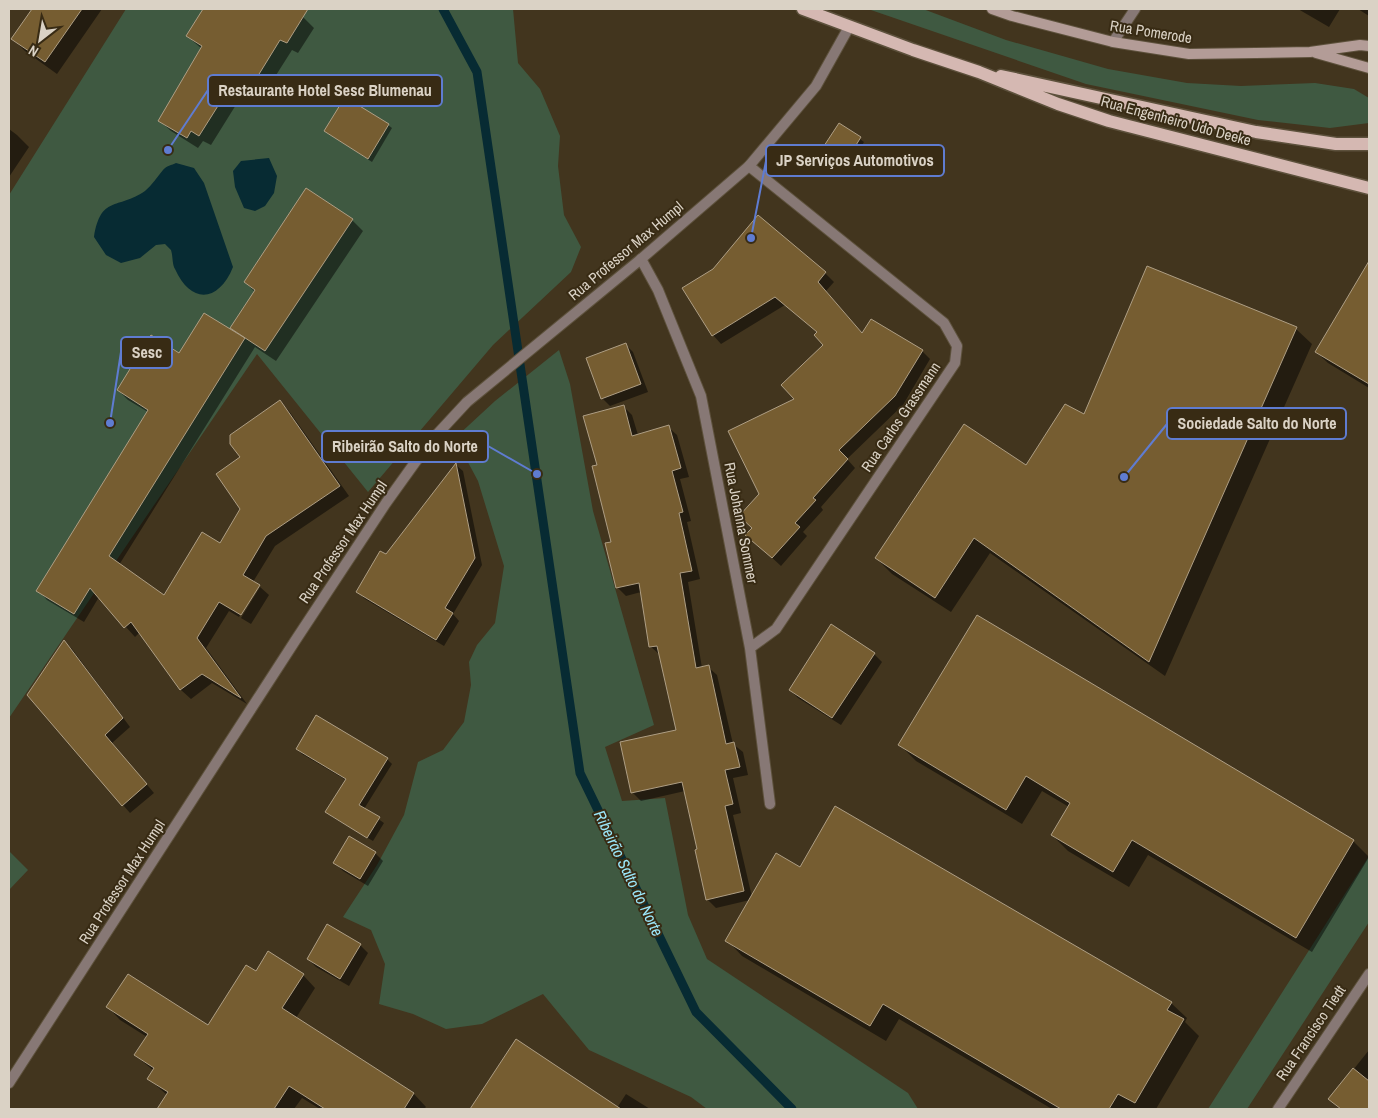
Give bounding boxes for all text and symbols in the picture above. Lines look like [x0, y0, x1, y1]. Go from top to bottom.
north arrow [15, 15, 65, 65]
street label: Rua Pomerode [1109, 15, 1194, 48]
text: N [25, 41, 41, 61]
callout: Restaurante Hotel Sesc Blumenau [208, 75, 442, 106]
text: Restaurante Hotel Sesc Blumenau [218, 79, 432, 101]
street label: Rua Engenheiro Udo Deeke [1099, 90, 1254, 151]
callout: JP Serviços Automotivos [766, 145, 944, 176]
text: JP Serviços Automotivos [776, 149, 934, 171]
street label: Rua Professor Max Humpl [564, 196, 688, 305]
callout: Sesc [121, 337, 172, 368]
text: Sesc [132, 341, 162, 363]
street label: Rua Carlos Grassmann [856, 358, 945, 476]
callout: Sociedade Salto do Norte [1167, 408, 1346, 439]
text: Sociedade Salto do Norte [1178, 412, 1336, 434]
callout: Ribeirão Salto do Norte [322, 431, 488, 462]
text: Ribeirão Salto do Norte [332, 435, 478, 457]
street label: Rua Johanna Sommer [719, 461, 764, 585]
street label: Rua Professor Max Humpl [294, 476, 392, 607]
water label: Ribeirão Salto do Norte [589, 806, 669, 940]
street label: Rua Professor Max Humpl [73, 816, 170, 948]
street label: Rua Francisco Tiedt [1271, 980, 1351, 1085]

